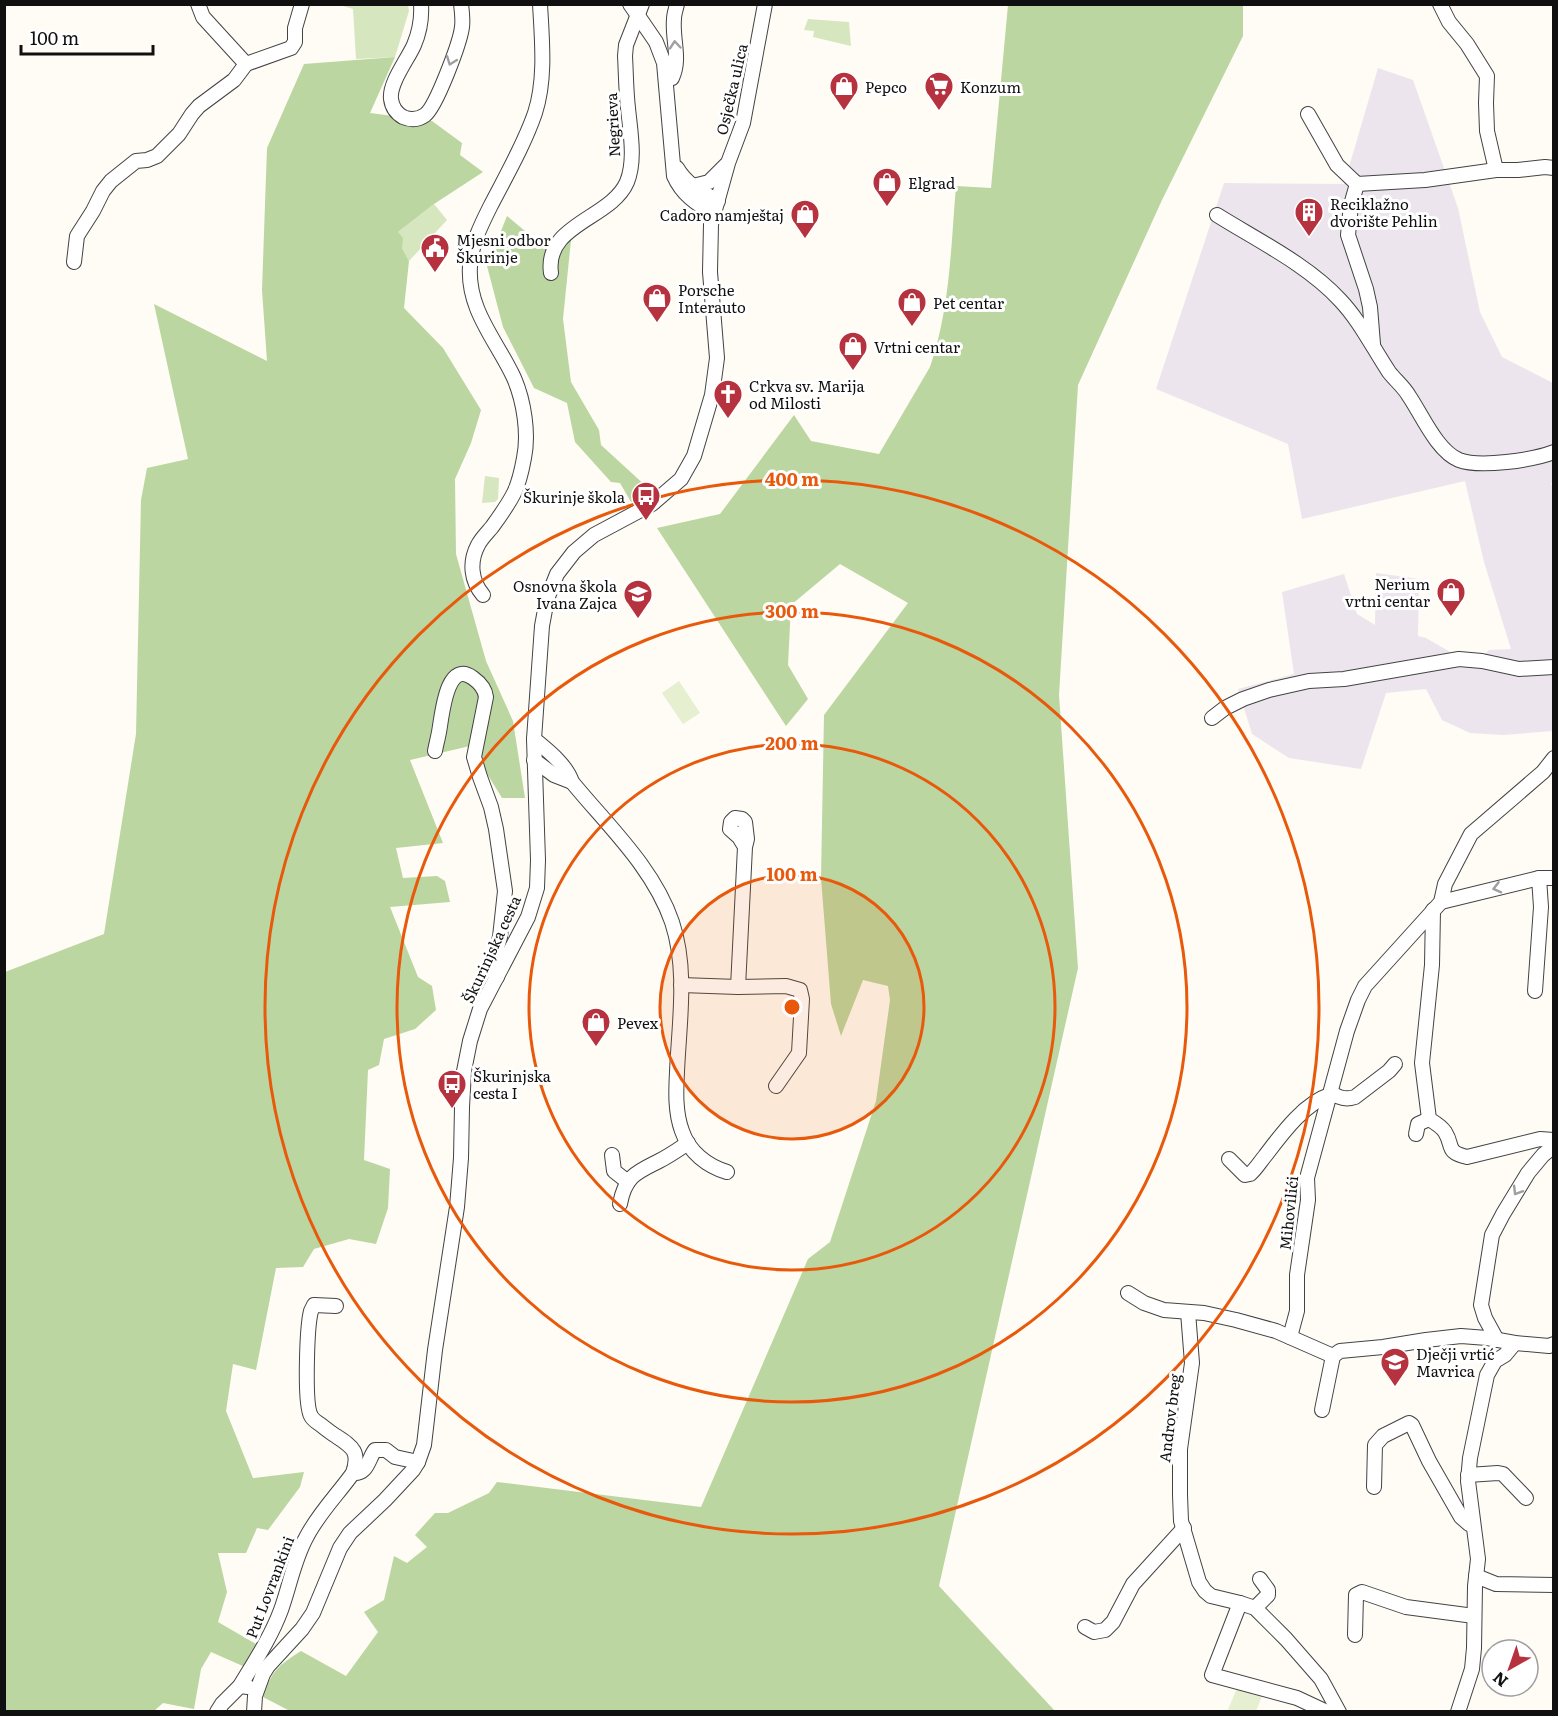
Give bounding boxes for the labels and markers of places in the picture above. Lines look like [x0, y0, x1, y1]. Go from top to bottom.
shop icon: Pepco [828, 70, 860, 112]
supermarket icon: Konzum [923, 70, 955, 112]
place label: Pepco [865, 75, 907, 98]
place label: Konzum [960, 75, 1021, 98]
shop icon: Elgrad [871, 166, 903, 208]
place label: Elgrad [908, 171, 955, 194]
place label: Reciklažno dvorište Pehlin [1330, 192, 1438, 232]
building icon: Reciklažno dvorište Pehlin [1293, 196, 1325, 238]
shop icon: Cadoro namještaj [789, 198, 821, 240]
place label: Cadoro namještaj [660, 203, 784, 226]
place label: Mjesni odbor Škurinje [456, 228, 551, 268]
public building icon: Mjesni odbor Škurinje [419, 232, 451, 274]
place label: Porsche Interauto [678, 278, 746, 318]
shop icon: Porsche Interauto [641, 282, 673, 324]
shop icon: Pet centar [896, 286, 928, 328]
place label: Pet centar [933, 291, 1004, 314]
shop icon: Vrtni centar [837, 330, 869, 372]
place label: Vrtni centar [874, 335, 960, 358]
place label: Crkva sv. Marija od Milosti [749, 374, 865, 414]
church icon: Crkva sv. Marija od Milosti [712, 378, 744, 420]
bus stop icon: Škurinje škola [630, 480, 662, 522]
place label: Škurinje škola [523, 485, 626, 508]
place label: Nerium vrtni centar [1345, 572, 1430, 612]
place label: Osnovna škola Ivana Zajca [513, 574, 618, 614]
shop icon: Nerium vrtni centar [1435, 576, 1467, 618]
school or university icon: Osnovna škola Ivana Zajca [622, 578, 654, 620]
centre of rings [782, 997, 802, 1017]
shop icon: Pevex [580, 1006, 612, 1048]
place label: Pevex [617, 1011, 659, 1034]
place label: Škurinjska cesta I [473, 1064, 552, 1104]
bus stop icon: Škurinjska cesta I [436, 1068, 468, 1110]
place label: Dječji vrtić Mavrica [1416, 1342, 1495, 1382]
school or university icon: Dječji vrtić Mavrica [1379, 1346, 1411, 1388]

